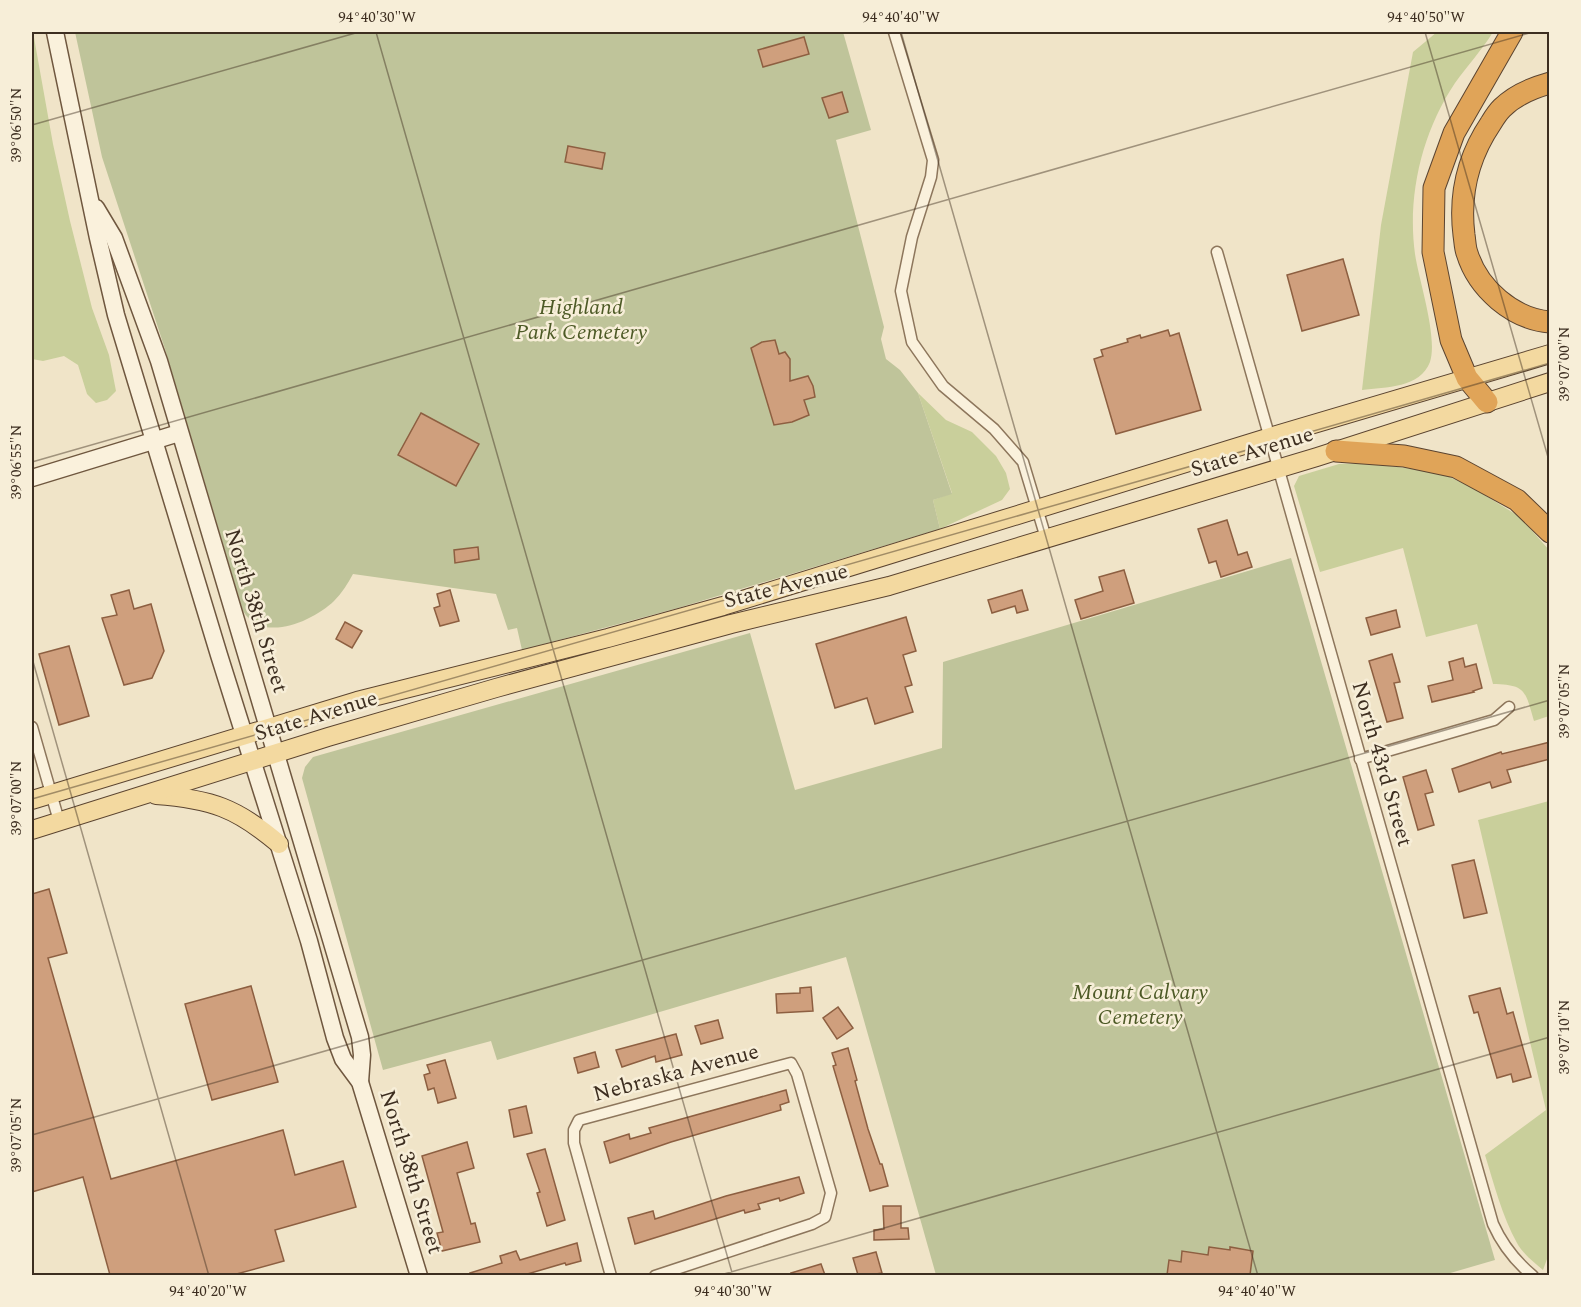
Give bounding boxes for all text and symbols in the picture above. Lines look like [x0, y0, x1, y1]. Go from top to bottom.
text: 94°40'30"W [338, 6, 416, 29]
text: 94°40'40"W [862, 6, 940, 29]
text: 94°40'50"W [1387, 6, 1465, 29]
text: 39°06'50"N [5, 87, 28, 163]
park label: Highland Park Cemetery [515, 291, 647, 349]
text: 39°07'00"N [1553, 326, 1576, 402]
street label: State Avenue [1186, 418, 1318, 486]
text: 39°06'55"N [5, 424, 28, 500]
street label: North 38th Street [215, 525, 297, 697]
street label: State Avenue [720, 555, 852, 617]
text: 39°07'05"N [1553, 663, 1576, 739]
street label: North 43rd Street [1343, 677, 1421, 851]
street label: State Avenue [250, 682, 382, 750]
text: 39°07'00"N [5, 760, 28, 836]
park label: Mount Calvary Cemetery [1072, 976, 1208, 1034]
text: 39°07'10"N [1553, 999, 1576, 1075]
street label: Nebraska Avenue [589, 1035, 763, 1111]
street label: North 38th Street [370, 1086, 452, 1258]
text: 39°07'05"N [5, 1097, 28, 1173]
text: 94°40'20"W [169, 1280, 247, 1303]
text: 94°40'30"W [694, 1280, 772, 1303]
text: 94°40'40"W [1218, 1280, 1296, 1303]

